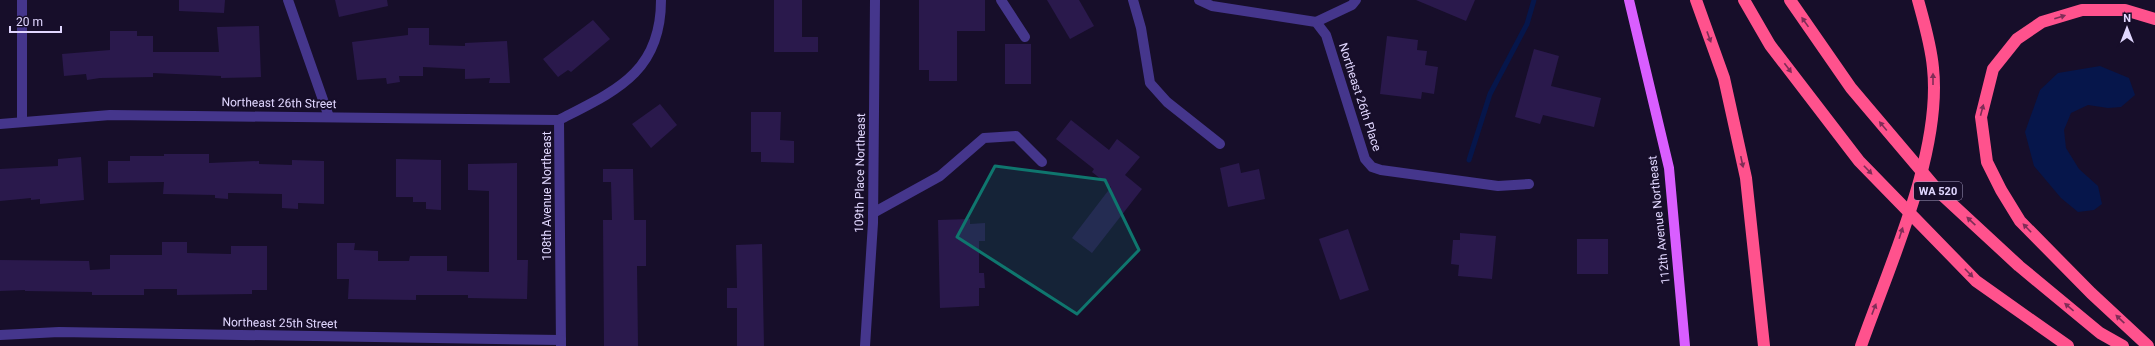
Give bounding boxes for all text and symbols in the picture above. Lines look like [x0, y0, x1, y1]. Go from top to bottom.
scale bar [10, 8, 61, 34]
north arrow [2107, 8, 2147, 48]
text: N [2123, 12, 2131, 25]
one-way arrow [2055, 14, 2067, 20]
text: 20 m [16, 15, 43, 29]
one-way arrow [1801, 17, 1809, 27]
one-way arrow [1707, 31, 1713, 43]
street label: Northeast 26th Place [1336, 41, 1384, 153]
one-way arrow [1784, 62, 1792, 73]
one-way arrow [1930, 72, 1936, 85]
street label: Northeast 26th Street [221, 95, 337, 111]
one-way arrow [1980, 104, 1986, 117]
street label: 109th Place Northeast [852, 113, 868, 233]
one-way arrow [1879, 120, 1888, 131]
street label: 108th Avenue Northeast [540, 131, 554, 261]
street label: 112th Avenue Northeast [1645, 155, 1673, 285]
one-way arrow [1740, 156, 1746, 168]
one-way arrow [1863, 165, 1873, 175]
road number: WA 520 [1914, 182, 1962, 200]
one-way arrow [1966, 216, 1976, 226]
one-way arrow [2022, 223, 2032, 233]
one-way arrow [1899, 227, 1905, 239]
one-way arrow [1964, 268, 1973, 278]
one-way arrow [2063, 302, 2074, 311]
one-way arrow [1872, 303, 1878, 315]
street label: Northeast 25th Street [222, 315, 338, 331]
one-way arrow [2114, 315, 2125, 324]

